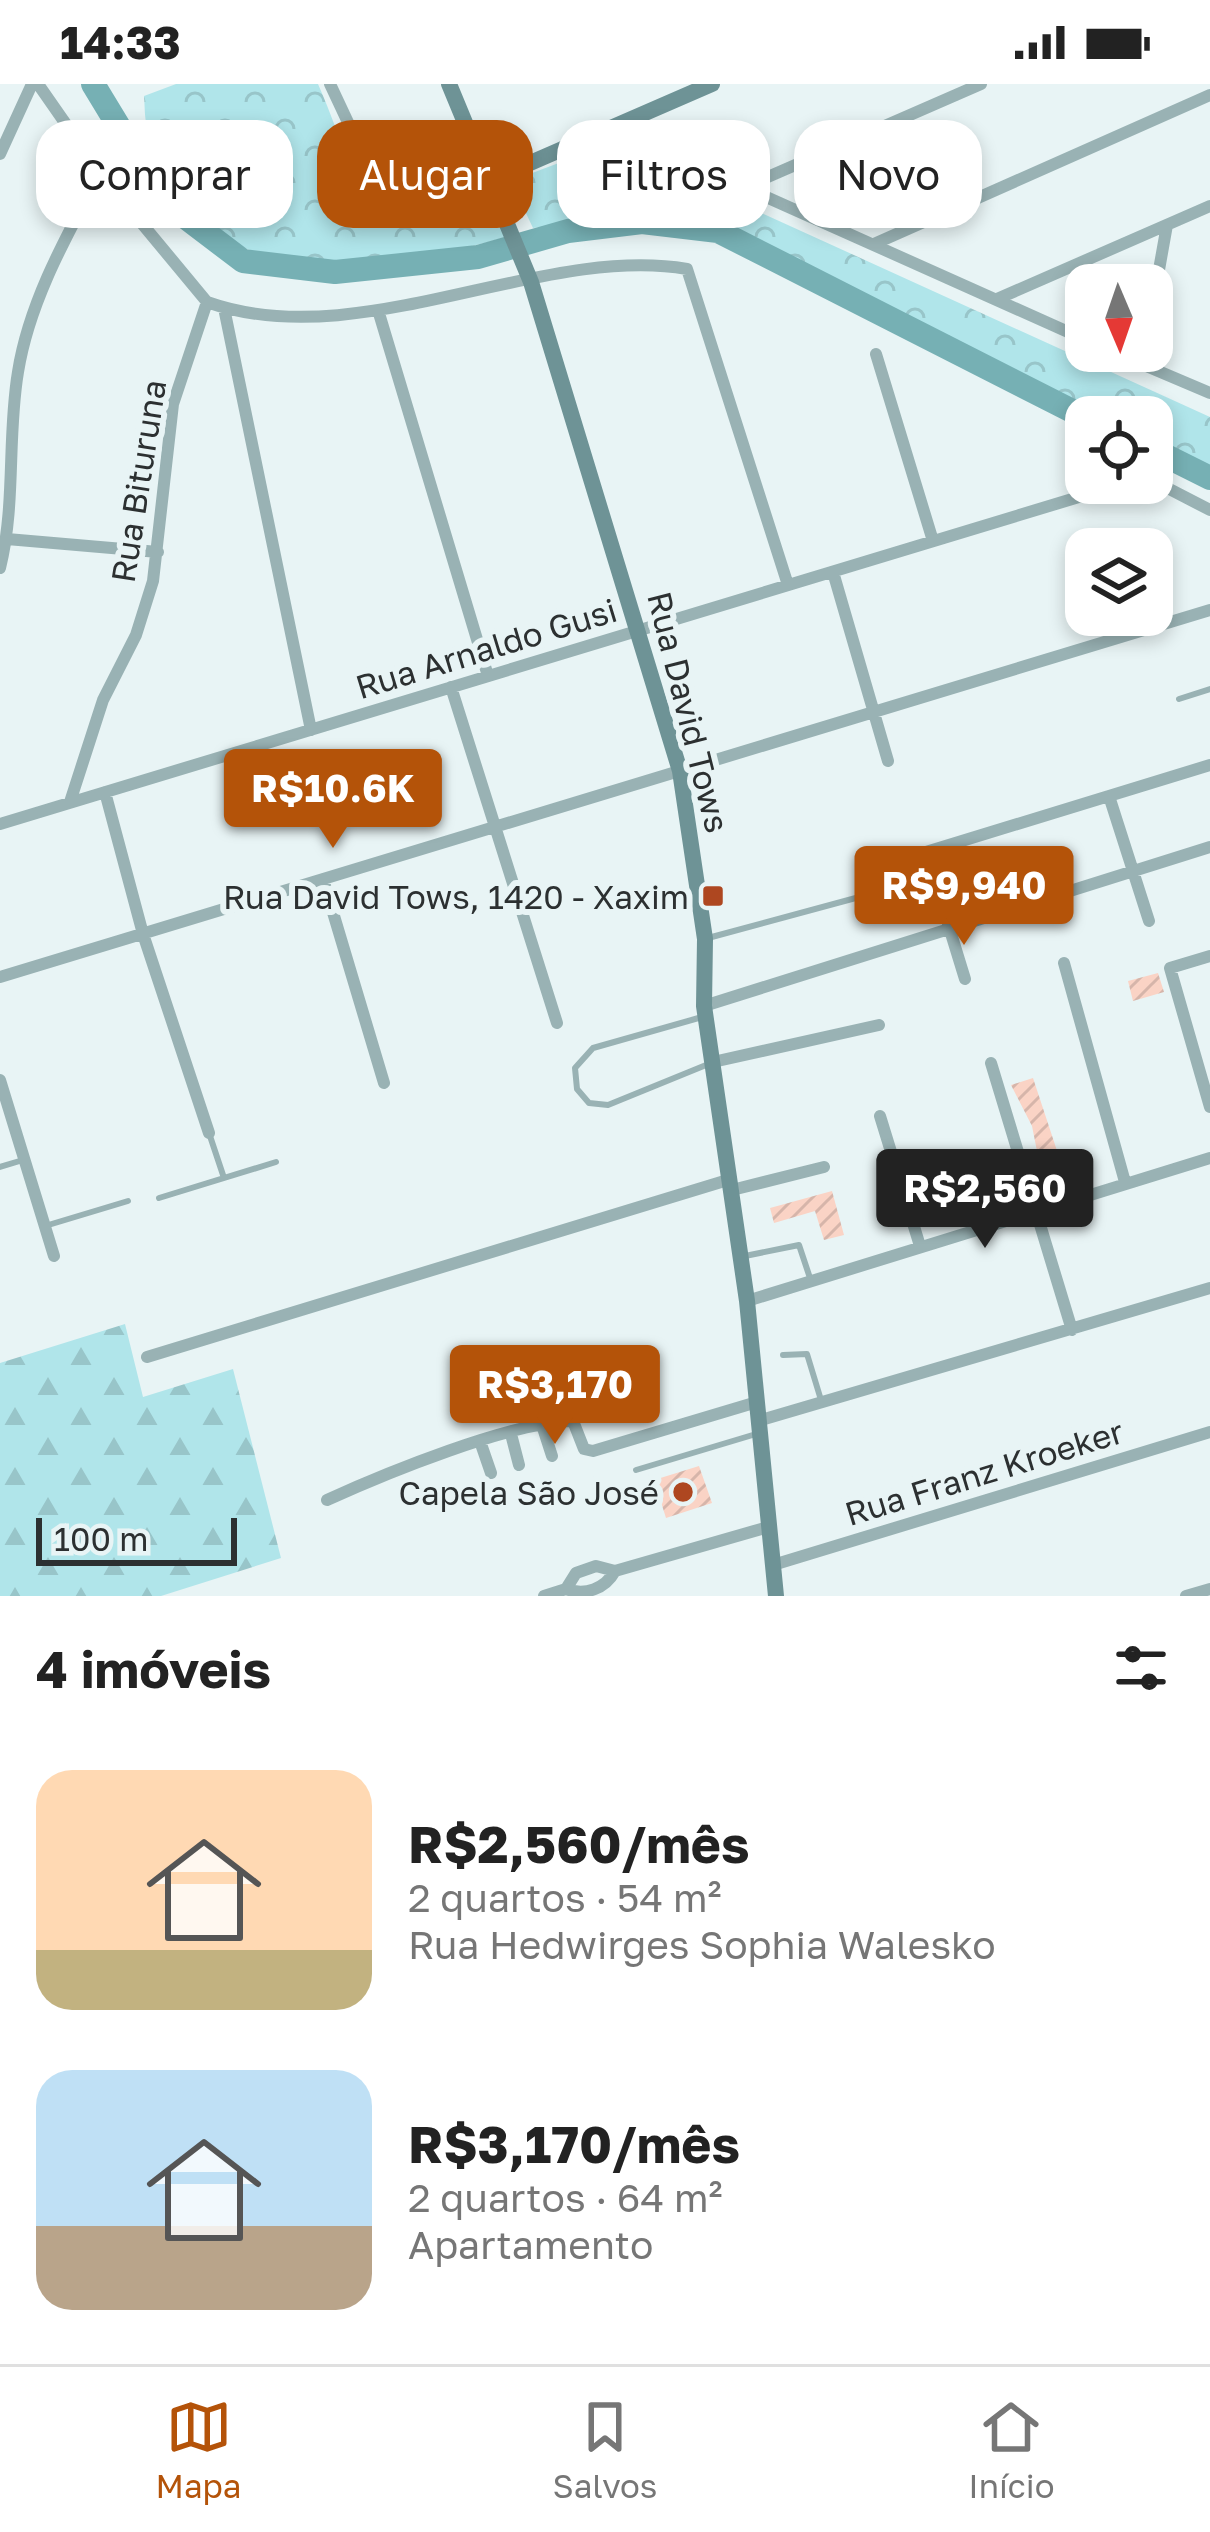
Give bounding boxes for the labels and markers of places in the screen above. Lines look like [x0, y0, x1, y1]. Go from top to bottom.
pin: R$10.6K [222, 749, 444, 851]
pin: R$9,940 [853, 846, 1075, 948]
place label: Rua David Tows, 1420 - Xaxim [223, 877, 689, 916]
marker: Rua David Tows, 1420 - Xaxim [700, 883, 726, 909]
pin: R$2,560 [874, 1149, 1096, 1251]
pin: R$3,170 [444, 1345, 666, 1447]
place label: Capela São José [398, 1473, 659, 1512]
marker: Capela São José [670, 1479, 696, 1505]

